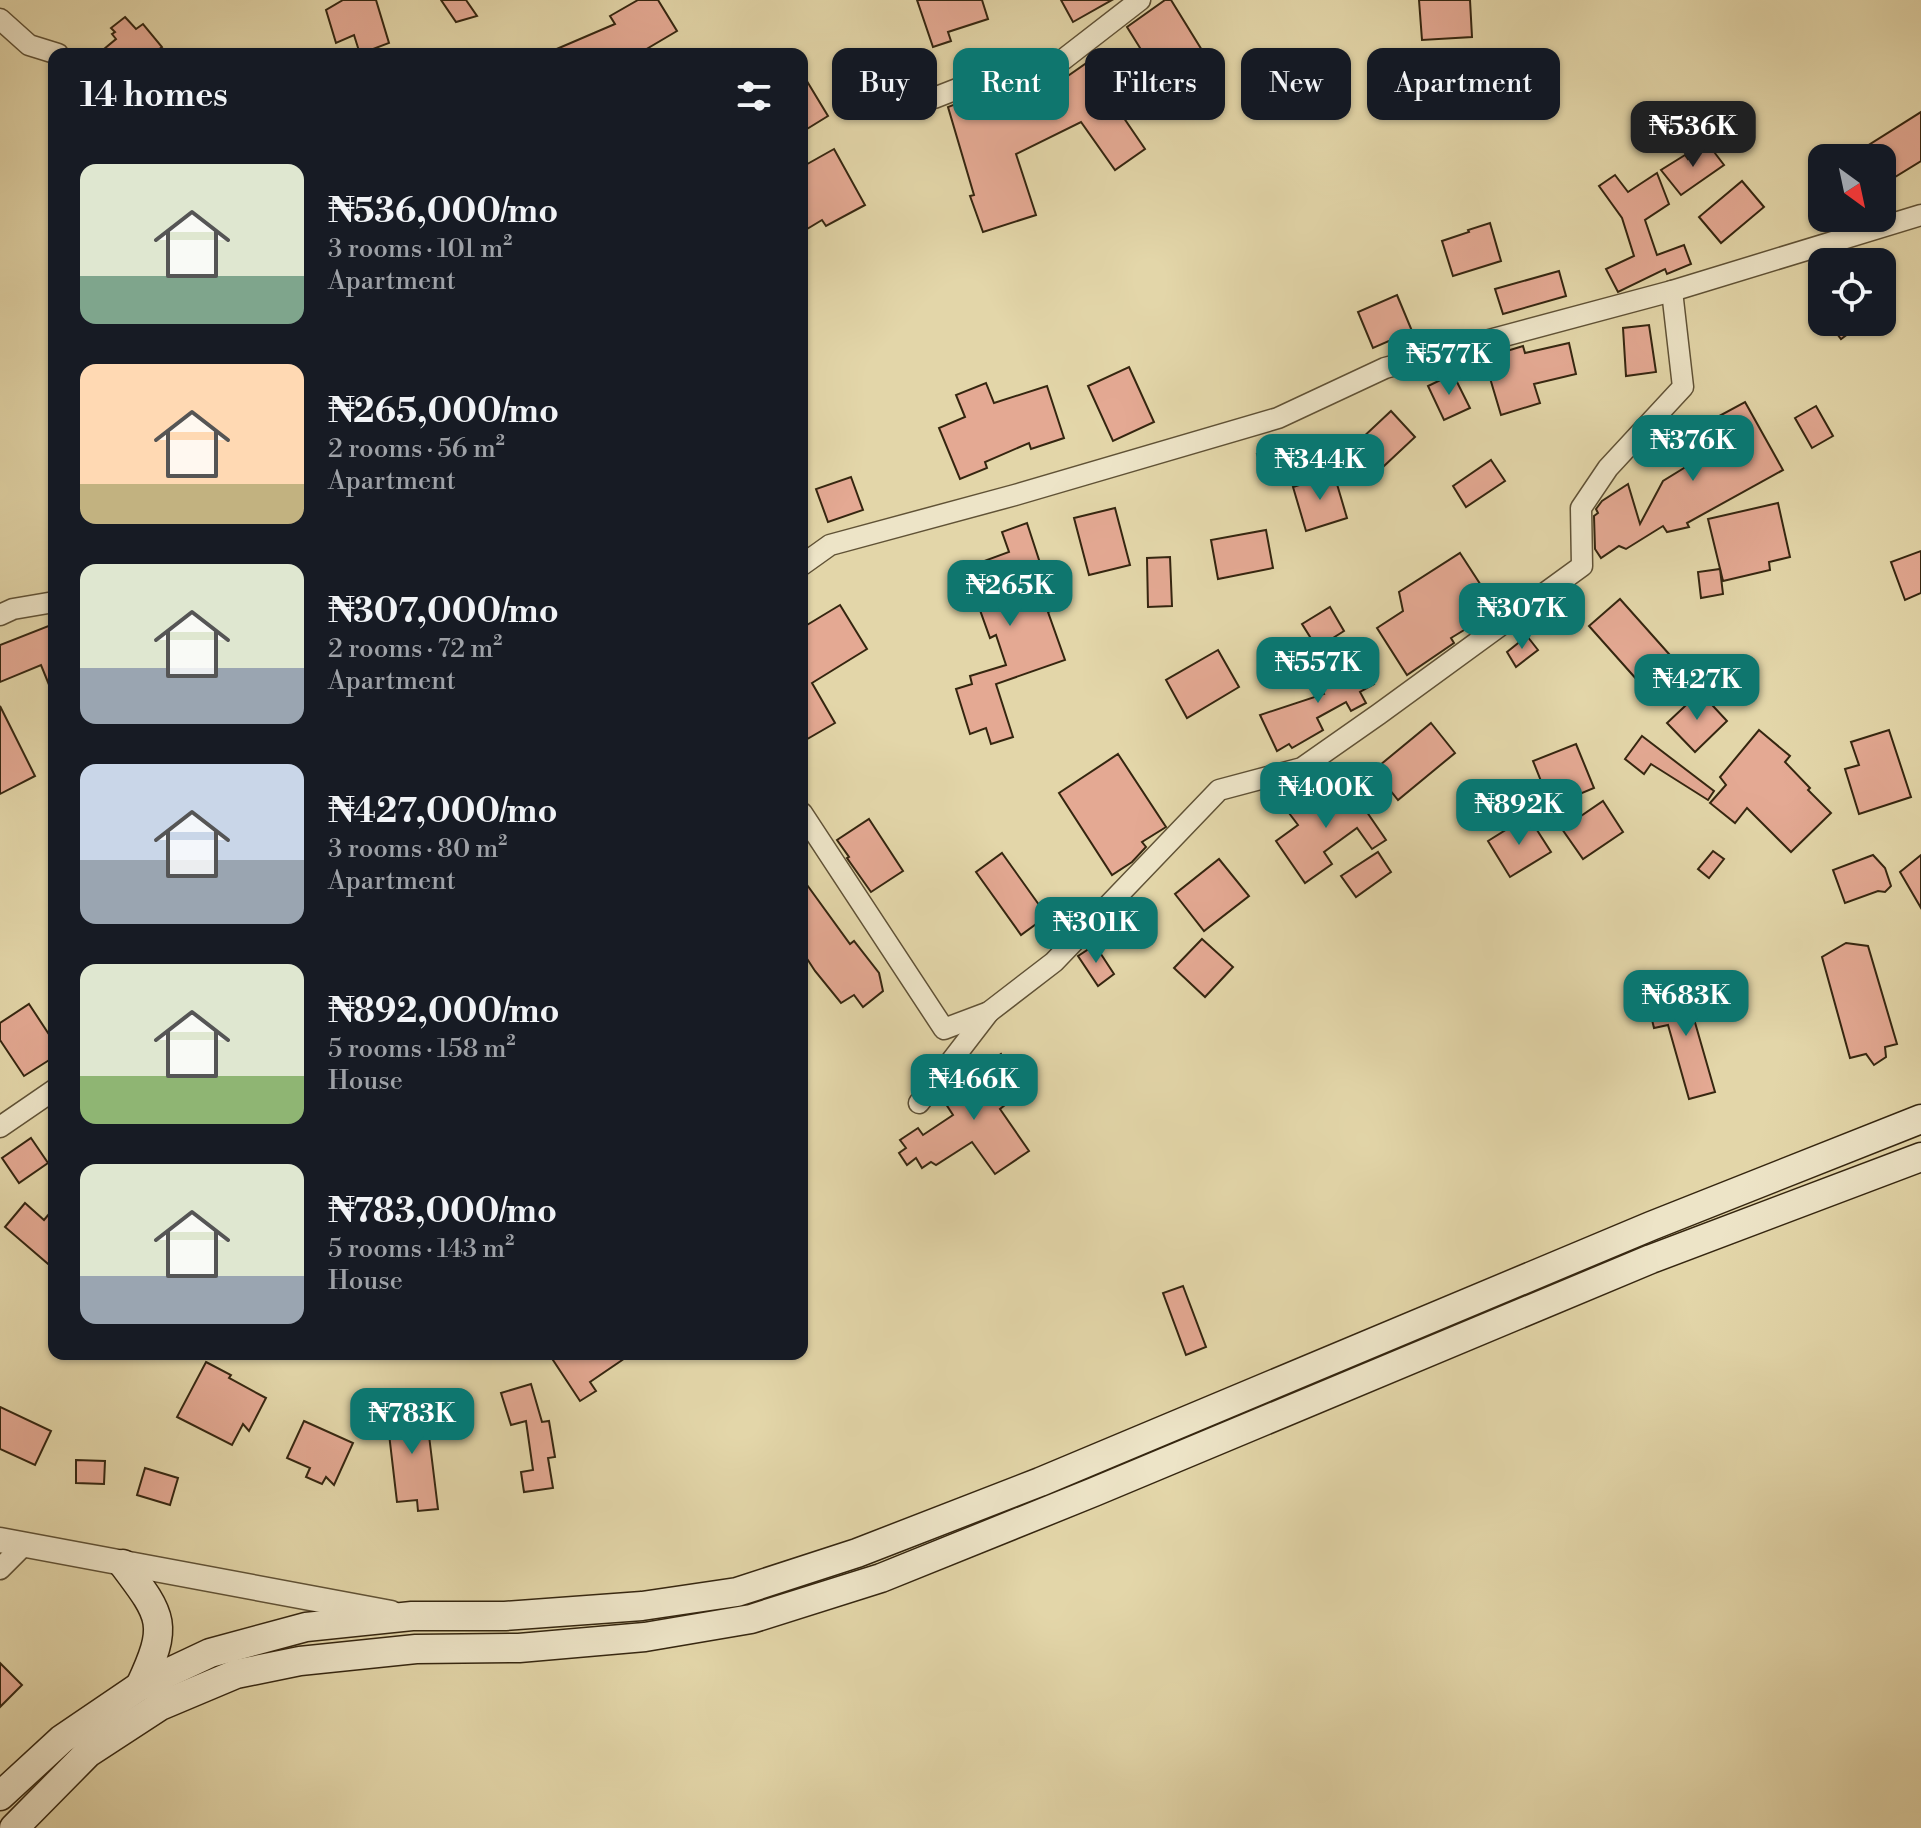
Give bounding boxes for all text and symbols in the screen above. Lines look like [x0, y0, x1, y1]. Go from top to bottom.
chip: Buy [832, 48, 937, 120]
chip: Rent [953, 48, 1069, 120]
chip: Filters [1085, 48, 1225, 120]
chip: New [1241, 48, 1351, 120]
chip: Apartment [1367, 48, 1560, 120]
icon: filters [732, 74, 776, 118]
text: 14 homes [80, 75, 228, 117]
pin: ₦536K [1637, 101, 1749, 169]
text: ₦536K [1649, 111, 1737, 143]
north arrow [1808, 144, 1896, 232]
map controls [1808, 144, 1896, 336]
text: ₦536,000/mo [328, 191, 558, 233]
icon: home [144, 196, 240, 292]
text: 3 rooms · 101 m² [328, 233, 512, 265]
button: locate [1808, 248, 1896, 336]
text: Apartment [328, 265, 456, 297]
pin: ₦577K [1393, 329, 1505, 397]
text: ₦577K [1406, 339, 1492, 371]
text: ₦265,000/mo [328, 391, 559, 433]
icon: home [144, 396, 240, 492]
pin: ₦376K [1637, 415, 1749, 483]
text: ₦376K [1650, 425, 1736, 457]
text: 2 rooms · 56 m² [328, 433, 505, 465]
pin: ₦344K [1264, 434, 1376, 502]
text: ₦344K [1274, 444, 1366, 476]
text: Apartment [328, 465, 456, 497]
pin: ₦265K [954, 560, 1066, 628]
text: ₦265K [965, 570, 1055, 602]
pin: ₦307K [1466, 583, 1578, 651]
text: ₦307,000/mo [328, 591, 559, 633]
text: ₦307K [1477, 593, 1567, 625]
icon: home [144, 596, 240, 692]
text: 2 rooms · 72 m² [328, 633, 502, 665]
pin: ₦557K [1262, 637, 1374, 705]
text: ₦557K [1274, 647, 1362, 679]
pin: ₦427K [1641, 654, 1753, 722]
text: ₦427K [1652, 664, 1742, 696]
text: Apartment [328, 665, 456, 697]
pin: ₦400K [1270, 762, 1382, 830]
text: ₦400K [1278, 772, 1374, 804]
pin: ₦892K [1463, 779, 1575, 847]
text: ₦892K [1474, 789, 1564, 821]
text: ₦427,000/mo [328, 791, 558, 833]
icon: home [144, 796, 240, 892]
text: 3 rooms · 80 m² [328, 833, 507, 865]
text: Apartment [328, 865, 456, 897]
pin: ₦301K [1040, 897, 1152, 965]
text: ₦301K [1053, 907, 1139, 939]
pin: ₦683K [1630, 970, 1742, 1038]
text: ₦683K [1642, 980, 1731, 1012]
text: ₦892,000/mo [328, 991, 560, 1033]
icon: home [144, 996, 240, 1092]
text: 5 rooms · 158 m² [328, 1033, 516, 1065]
pin: ₦466K [918, 1054, 1030, 1122]
text: ₦466K [929, 1064, 1019, 1096]
text: House [328, 1065, 403, 1097]
text: ₦783,000/mo [328, 1191, 557, 1233]
icon: home [144, 1196, 240, 1292]
text: 5 rooms · 143 m² [328, 1233, 514, 1265]
text: House [328, 1265, 403, 1297]
pin: ₦783K [356, 1388, 468, 1456]
text: ₦783K [368, 1398, 456, 1430]

